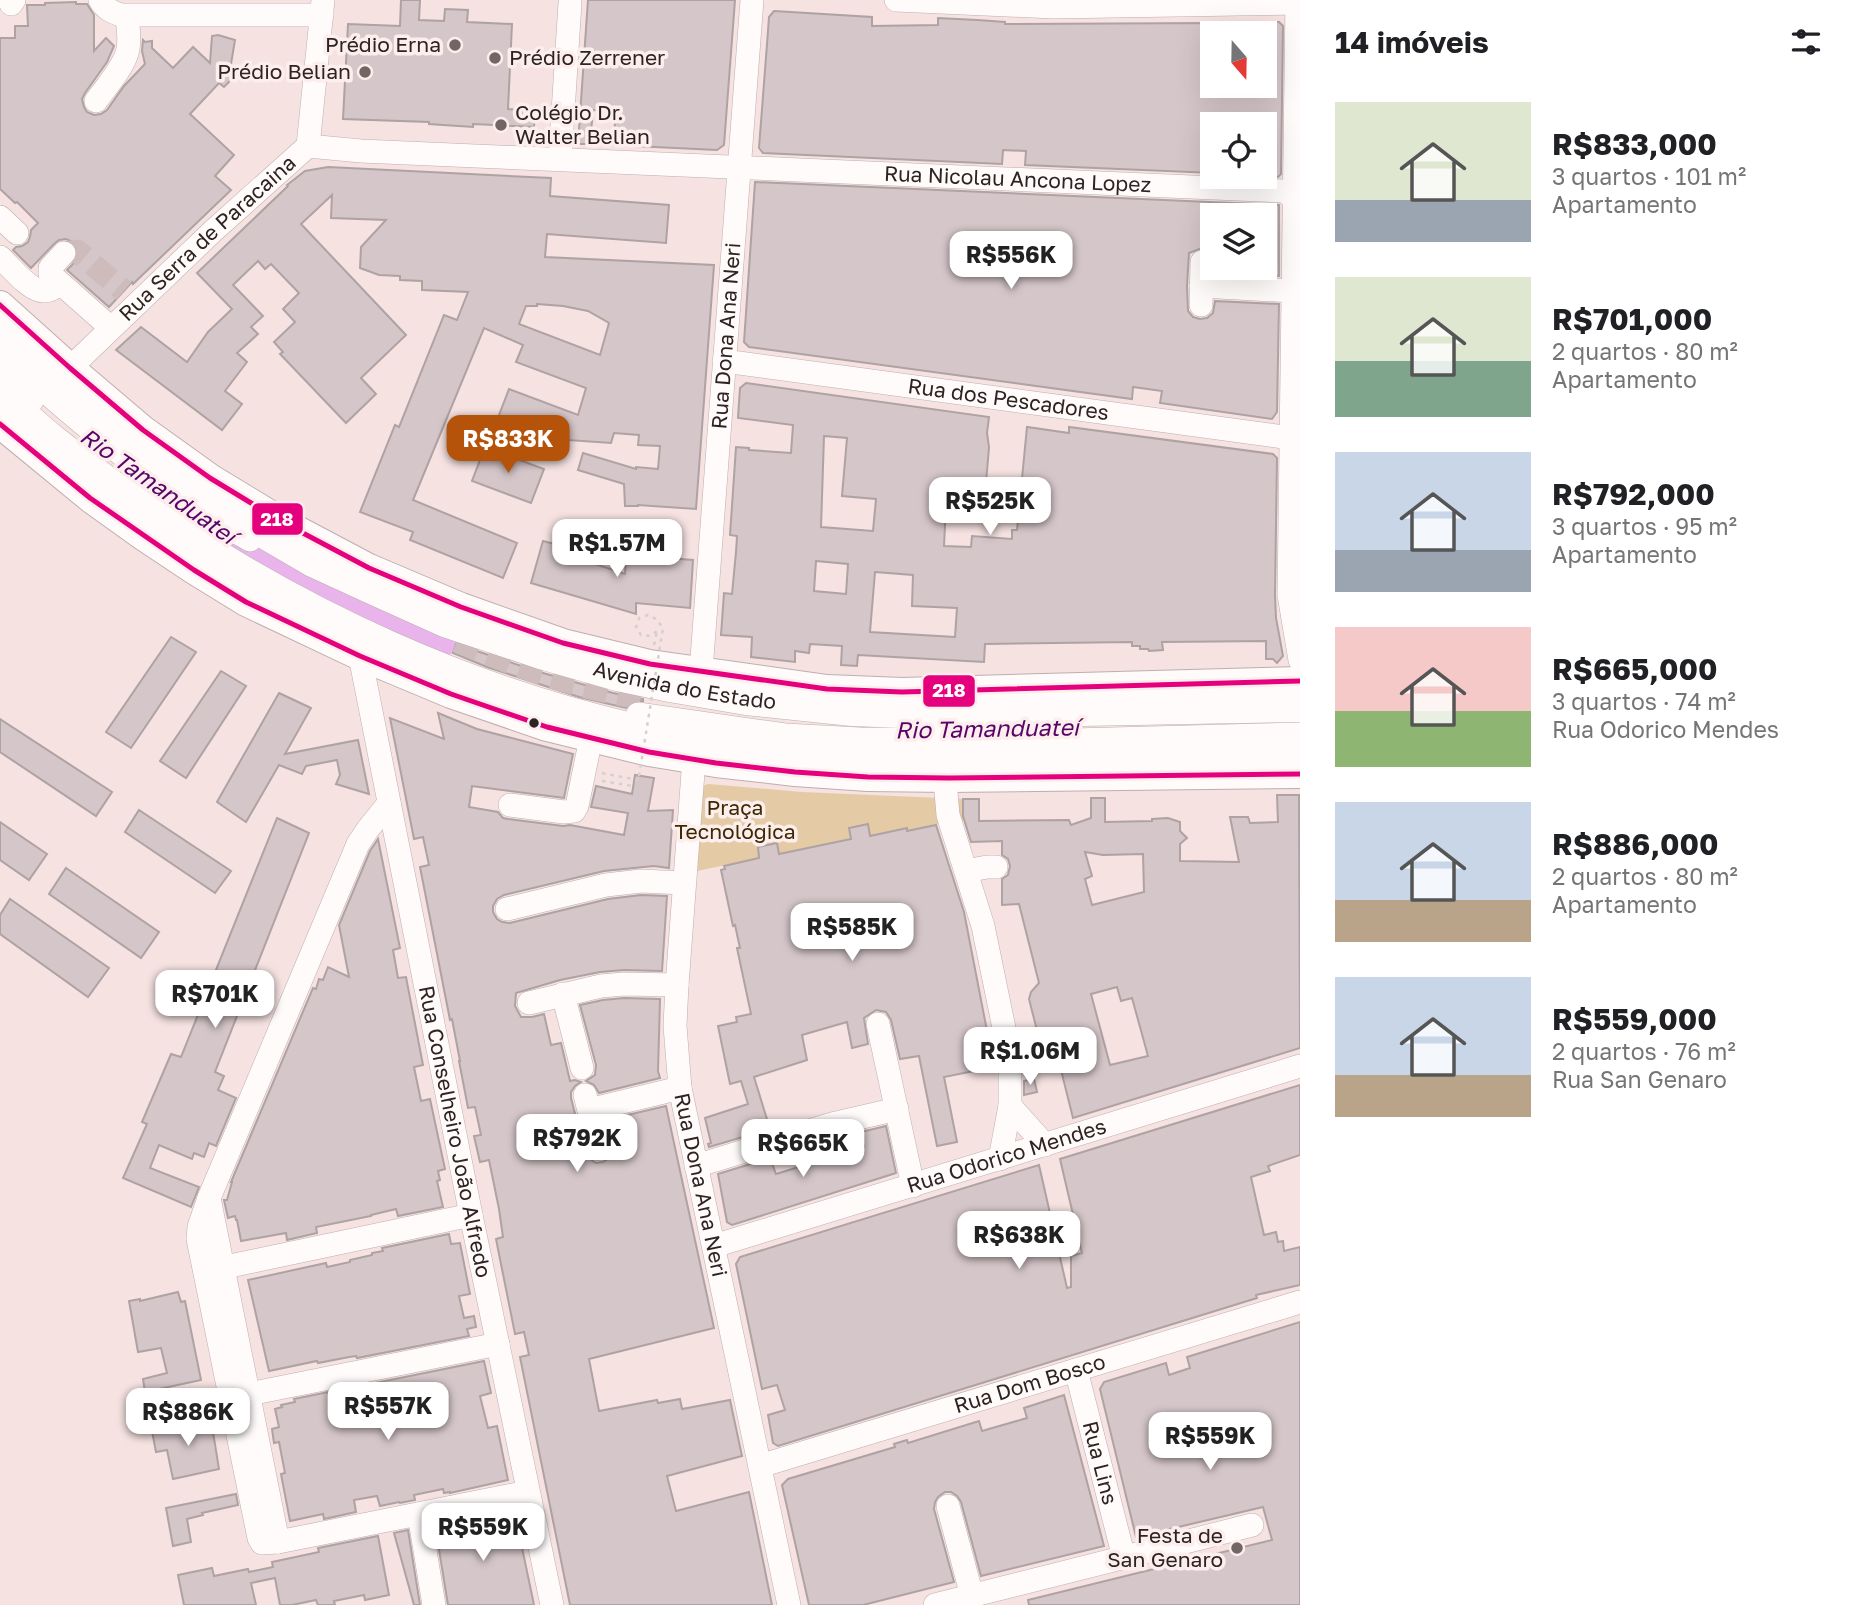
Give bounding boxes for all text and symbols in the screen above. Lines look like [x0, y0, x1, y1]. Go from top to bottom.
north arrow [1200, 21, 1278, 98]
map controls [1200, 21, 1277, 280]
icon: filters [1787, 23, 1825, 61]
text: 14 imóveis [1335, 24, 1489, 60]
place label: Prédio Erna [325, 31, 441, 57]
marker: Prédio Erna [447, 37, 463, 53]
place label: Prédio Zerrener [509, 44, 665, 70]
marker: Prédio Zerrener [487, 50, 503, 66]
place label: Prédio Belian [217, 58, 351, 84]
marker: Prédio Belian [357, 64, 373, 80]
place label: Colégio Dr. Walter Belian [515, 99, 650, 149]
button: locate [1200, 112, 1277, 189]
marker: Colégio Dr. Walter Belian [493, 117, 509, 133]
text: R$833,000 [1552, 126, 1717, 162]
icon: home [1391, 130, 1475, 214]
street label: Rua Serra de Paracaina [113, 149, 301, 326]
street label: Rua Nicolau Ancona Lopez [884, 160, 1152, 197]
text: 3 quartos · 101 m² [1552, 162, 1746, 190]
text: Apartamento [1552, 190, 1697, 218]
button: layers [1200, 203, 1277, 280]
pin: R$556K [954, 232, 1068, 291]
text: R$556K [966, 240, 1056, 268]
street label: Rua Dona Ana Neri [705, 242, 746, 430]
text: R$701,000 [1552, 301, 1712, 337]
icon: home [1391, 305, 1475, 389]
text: 2 quartos · 80 m² [1552, 337, 1738, 365]
text: Apartamento [1552, 365, 1697, 393]
street label: Rua dos Pescadores [906, 372, 1111, 425]
pin: R$833K [451, 416, 565, 475]
water label: Rio Tamanduateí [75, 421, 247, 553]
text: R$833K [463, 424, 553, 452]
text: R$792,000 [1552, 476, 1715, 512]
pin: R$525K [933, 477, 1047, 537]
icon: home [1391, 480, 1475, 564]
text: R$525K [945, 486, 1035, 514]
line badge: 218 [251, 502, 304, 536]
text: 218 [260, 507, 294, 530]
text: 3 quartos · 95 m² [1552, 512, 1737, 540]
pin: R$1.57M [552, 520, 682, 579]
text: R$1.57M [568, 528, 666, 556]
text: Apartamento [1552, 540, 1697, 568]
text: R$665,000 [1552, 651, 1717, 687]
street label: Avenida do Estado [591, 655, 778, 714]
icon: home [1391, 655, 1475, 739]
line badge: 218 [922, 674, 976, 708]
text: 218 [932, 678, 966, 701]
text: 3 quartos · 74 m² [1552, 687, 1736, 715]
water label: Rio Tamanduateí [895, 712, 1085, 744]
text: Rua Odorico Mendes [1552, 715, 1779, 743]
unlabelled marker [527, 716, 541, 730]
park label: Praça Tecnológica [674, 794, 796, 844]
text: R$886,000 [1552, 826, 1719, 862]
icon: home [1391, 830, 1475, 914]
text: 2 quartos · 80 m² [1552, 862, 1738, 890]
text: Apartamento [1552, 890, 1697, 918]
pin: R$585K [795, 904, 909, 963]
text: R$585K [807, 912, 897, 940]
pin: R$701K [158, 970, 272, 1030]
text: R$701K [171, 979, 259, 1007]
street label: Rua Conselheiro João Alfredo [414, 983, 498, 1280]
text: R$559,000 [1552, 1001, 1717, 1037]
icon: home [1391, 1005, 1475, 1089]
pin: R$1.06M [965, 1028, 1095, 1087]
text: R$1.06M [980, 1036, 1080, 1064]
text: 2 quartos · 76 m² [1552, 1037, 1736, 1065]
text: Rua San Genaro [1552, 1065, 1727, 1093]
street label: Rua Dona Ana Neri [669, 1091, 733, 1279]
street label: Rua Odorico Mendes [903, 1112, 1109, 1198]
pin: R$792K [520, 1114, 634, 1174]
pin: R$665K [746, 1120, 860, 1179]
text: R$792K [532, 1123, 622, 1151]
text: R$665K [757, 1128, 849, 1156]
pin: R$638K [962, 1212, 1076, 1271]
text: R$638K [973, 1220, 1065, 1248]
street label: Rua Dom Bosco [951, 1348, 1108, 1418]
pin: R$557K [331, 1382, 445, 1442]
pin: R$886K [131, 1388, 245, 1448]
text: R$557K [344, 1391, 432, 1419]
text: R$886K [142, 1397, 234, 1425]
pin: R$559K [1153, 1412, 1267, 1472]
street label: Rua Lins [1078, 1418, 1124, 1507]
text: R$559K [1165, 1421, 1255, 1449]
pin: R$559K [426, 1504, 540, 1563]
text: R$559K [438, 1512, 528, 1540]
place label: Festa de San Genaro [1107, 1522, 1223, 1572]
marker: Festa de San Genaro [1229, 1540, 1245, 1556]

